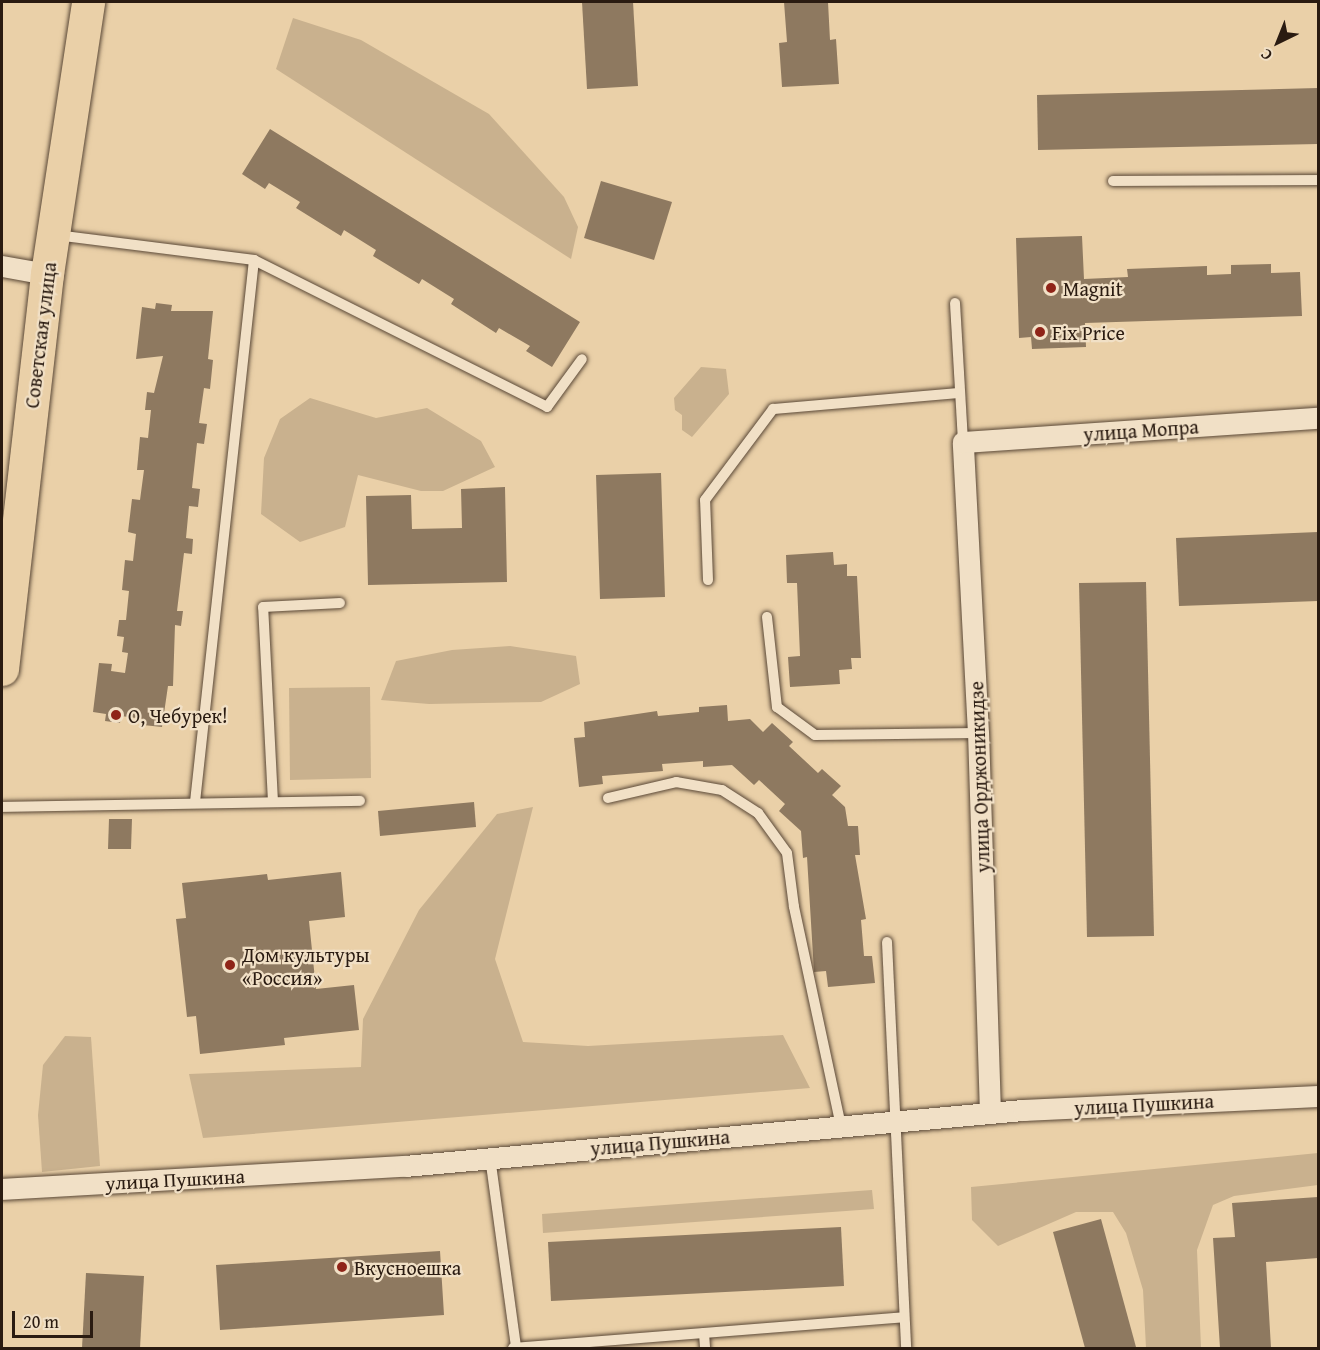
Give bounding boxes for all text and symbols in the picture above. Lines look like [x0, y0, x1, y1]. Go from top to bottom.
north arrow [1248, 12, 1308, 72]
text: С [1254, 43, 1277, 67]
street label: Советская улица [19, 260, 61, 410]
place label: Magnit [1063, 276, 1123, 300]
marker: Magnit [1044, 281, 1058, 295]
place label: Fix Price [1052, 320, 1125, 344]
marker: Fix Price [1033, 325, 1047, 339]
street label: улица Мопра [1082, 414, 1200, 446]
street label: улица Орджоникидзе [964, 681, 994, 873]
place label: О, Чебурек! [128, 703, 228, 727]
marker: О, Чебурек! [109, 708, 123, 722]
place label: Дом культуры «Россия» [242, 942, 369, 989]
marker: Дом культуры «Россия» [223, 958, 237, 972]
street label: улица Пушкина [1073, 1088, 1215, 1120]
street label: улица Пушкина [589, 1124, 731, 1160]
street label: улица Пушкина [104, 1163, 246, 1195]
place label: Вкусноешка [354, 1255, 461, 1279]
marker: Вкусноешка [335, 1260, 349, 1274]
scale bar [15, 1299, 96, 1337]
text: 20 m [23, 1308, 59, 1335]

